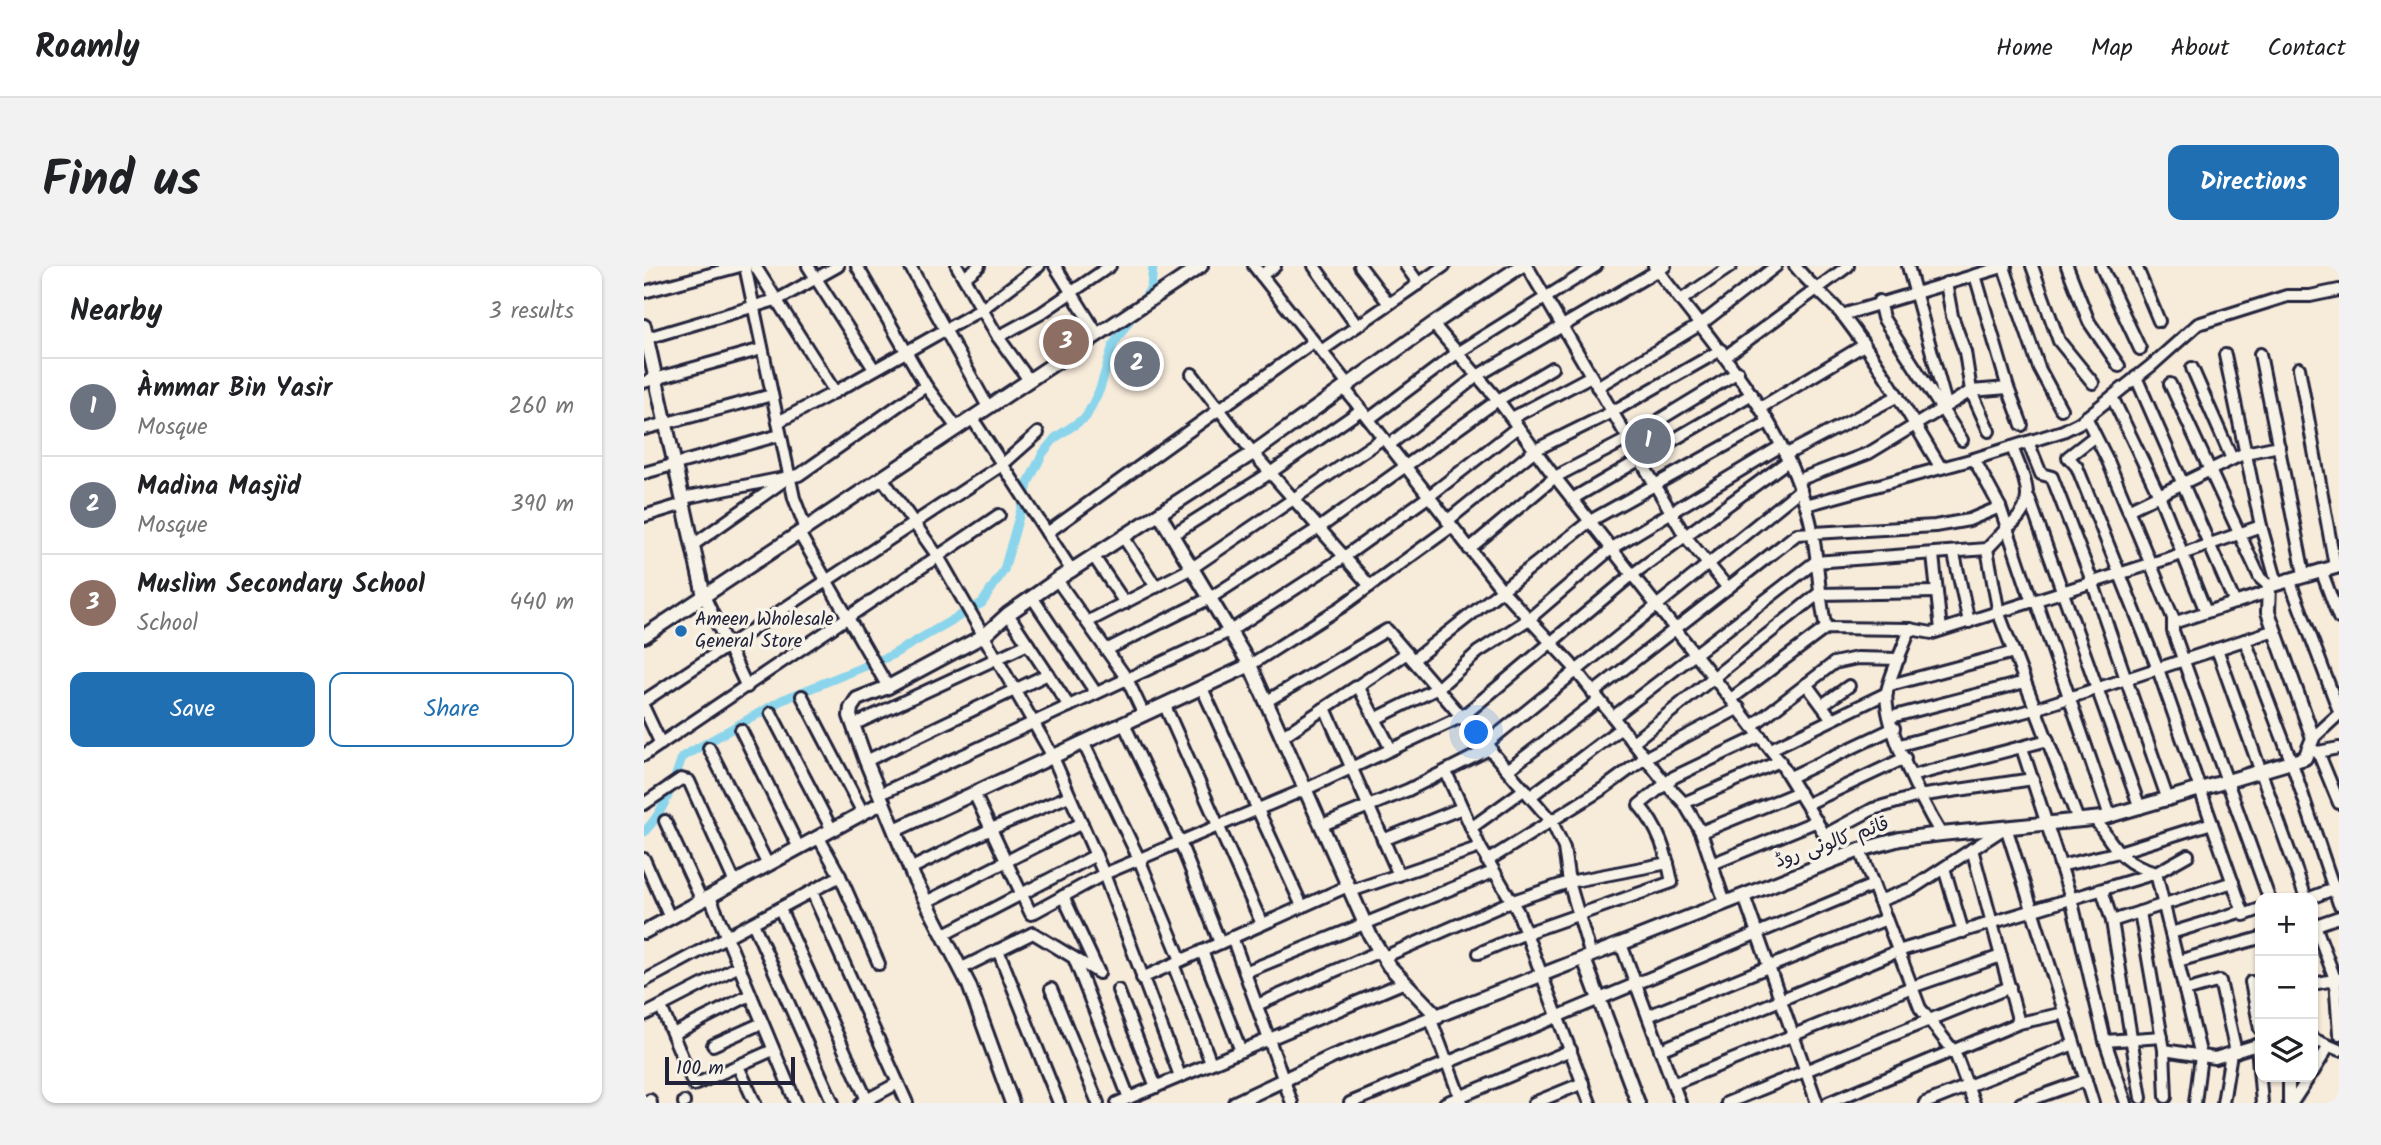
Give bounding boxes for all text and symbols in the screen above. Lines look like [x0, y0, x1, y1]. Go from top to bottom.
text: Roamly [35, 22, 140, 75]
text: Home [1996, 29, 2053, 68]
text: Map [2091, 29, 2133, 68]
text: About [2171, 29, 2229, 68]
text: Contact [2267, 29, 2346, 68]
text: Find us [42, 143, 200, 221]
button: Directions [2168, 145, 2339, 220]
text: Nearby [70, 288, 162, 336]
text: 3 results [488, 294, 574, 330]
pin: 3 [1043, 316, 1089, 368]
pin: 2 [1114, 338, 1160, 390]
text: Àmmar Bin Yasir [137, 368, 332, 410]
text: 1 [90, 389, 96, 425]
text: 260 m [509, 389, 574, 425]
text: Mosque [137, 410, 208, 446]
pin: 1 [1625, 415, 1671, 467]
text: Madina Masjid [137, 466, 301, 508]
text: 2 [86, 487, 100, 523]
text: 390 m [511, 487, 574, 523]
text: Mosque [137, 508, 208, 544]
text: Muslim Secondary School [137, 564, 425, 606]
text: 3 [87, 585, 99, 621]
text: 440 m [510, 585, 574, 621]
place label: Ameen Wholesale General Store [695, 605, 834, 657]
text: School [137, 606, 198, 642]
marker: Ameen Wholesale General Store [673, 623, 689, 639]
button: Save [70, 672, 315, 747]
button: Share [329, 672, 574, 747]
your location [1459, 715, 1493, 749]
street label: قائم کالونی روڈ [1771, 809, 1893, 877]
map controls [2255, 893, 2318, 1082]
button: + [2255, 893, 2318, 956]
button: − [2255, 956, 2318, 1019]
button: layers [2255, 1019, 2318, 1082]
scale bar [665, 1054, 794, 1086]
text: 100 m [676, 1054, 724, 1084]

